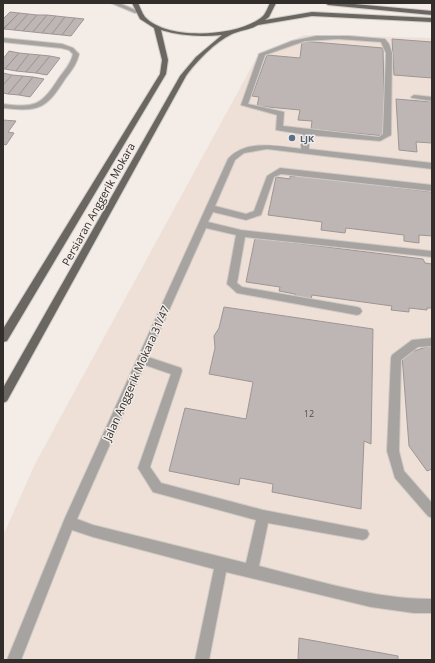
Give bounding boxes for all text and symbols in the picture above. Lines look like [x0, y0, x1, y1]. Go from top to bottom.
place label: LJK [300, 132, 314, 145]
marker: LJK [287, 133, 297, 143]
street label: Persiaran Anggerik Mokara [58, 140, 138, 268]
street label: Jalan Anggerik Mokara 31/47 [99, 303, 173, 444]
house number: 12 [304, 407, 314, 420]

